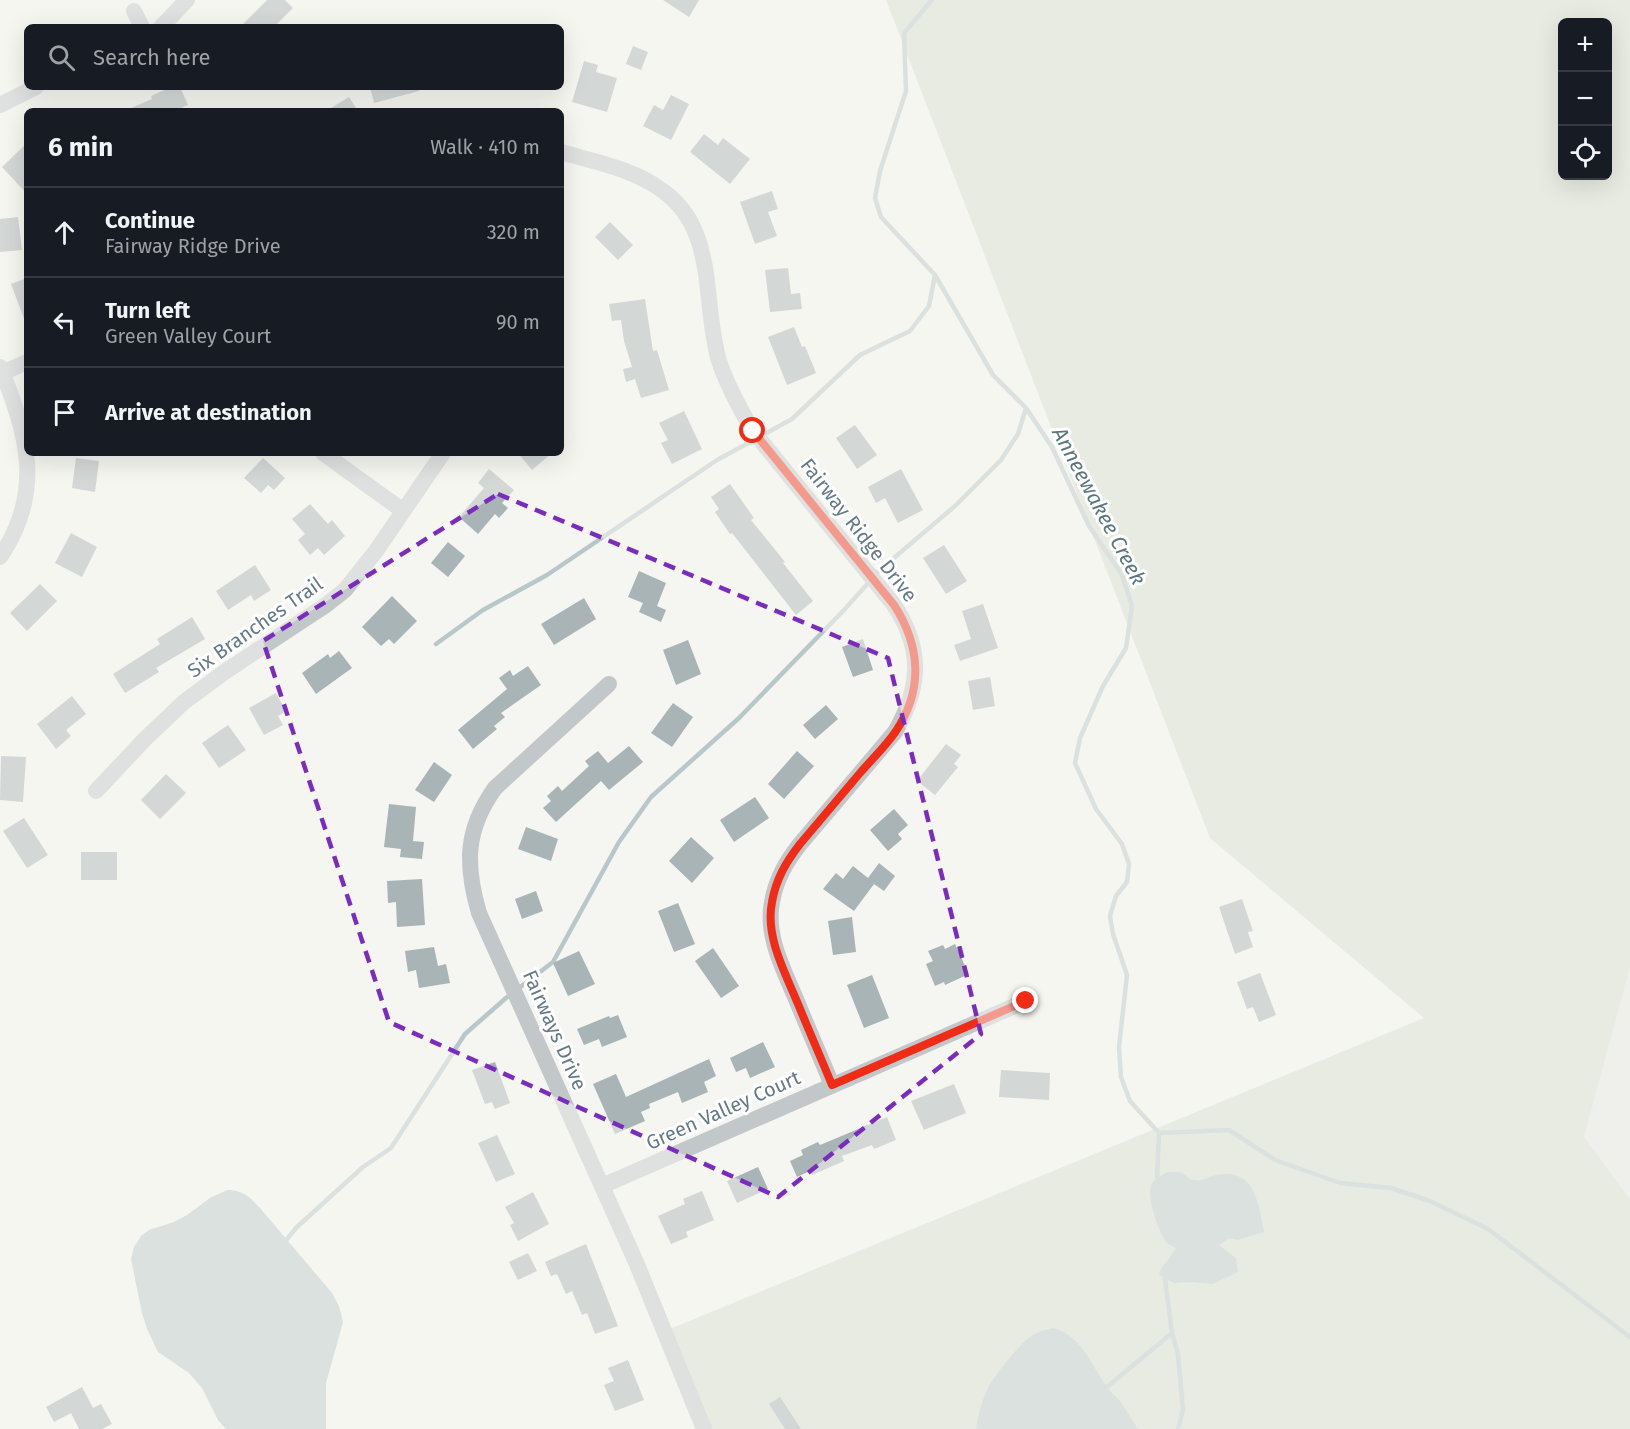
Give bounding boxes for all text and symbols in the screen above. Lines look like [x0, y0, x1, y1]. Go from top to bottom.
map controls [1558, 18, 1612, 180]
button: + [1558, 18, 1612, 72]
search box [24, 24, 564, 90]
icon: search [45, 41, 78, 74]
text: Search here [93, 44, 211, 71]
button: − [1558, 72, 1612, 126]
button: locate [1558, 126, 1612, 180]
text: 6 min [48, 132, 113, 163]
text: Walk · 410 m [430, 135, 540, 159]
text: Continue [105, 207, 195, 234]
icon: ahead [48, 216, 81, 249]
text: 320 m [487, 220, 540, 244]
text: Fairway Ridge Drive [105, 234, 281, 258]
text: Turn left [105, 297, 190, 324]
icon: left [48, 306, 81, 339]
text: 90 m [496, 310, 540, 334]
text: Green Valley Court [105, 324, 271, 348]
icon: arrive [48, 396, 81, 429]
text: Arrive at destination [105, 399, 312, 426]
route start [739, 417, 765, 443]
water label: Anneewakee Creek [1046, 422, 1152, 589]
street label: Fairway Ridge Drive [796, 453, 922, 607]
street label: Six Branches Trail [183, 571, 327, 683]
street label: Fairways Drive [518, 966, 592, 1094]
route end [1012, 987, 1038, 1013]
street label: Green Valley Court [642, 1065, 805, 1155]

